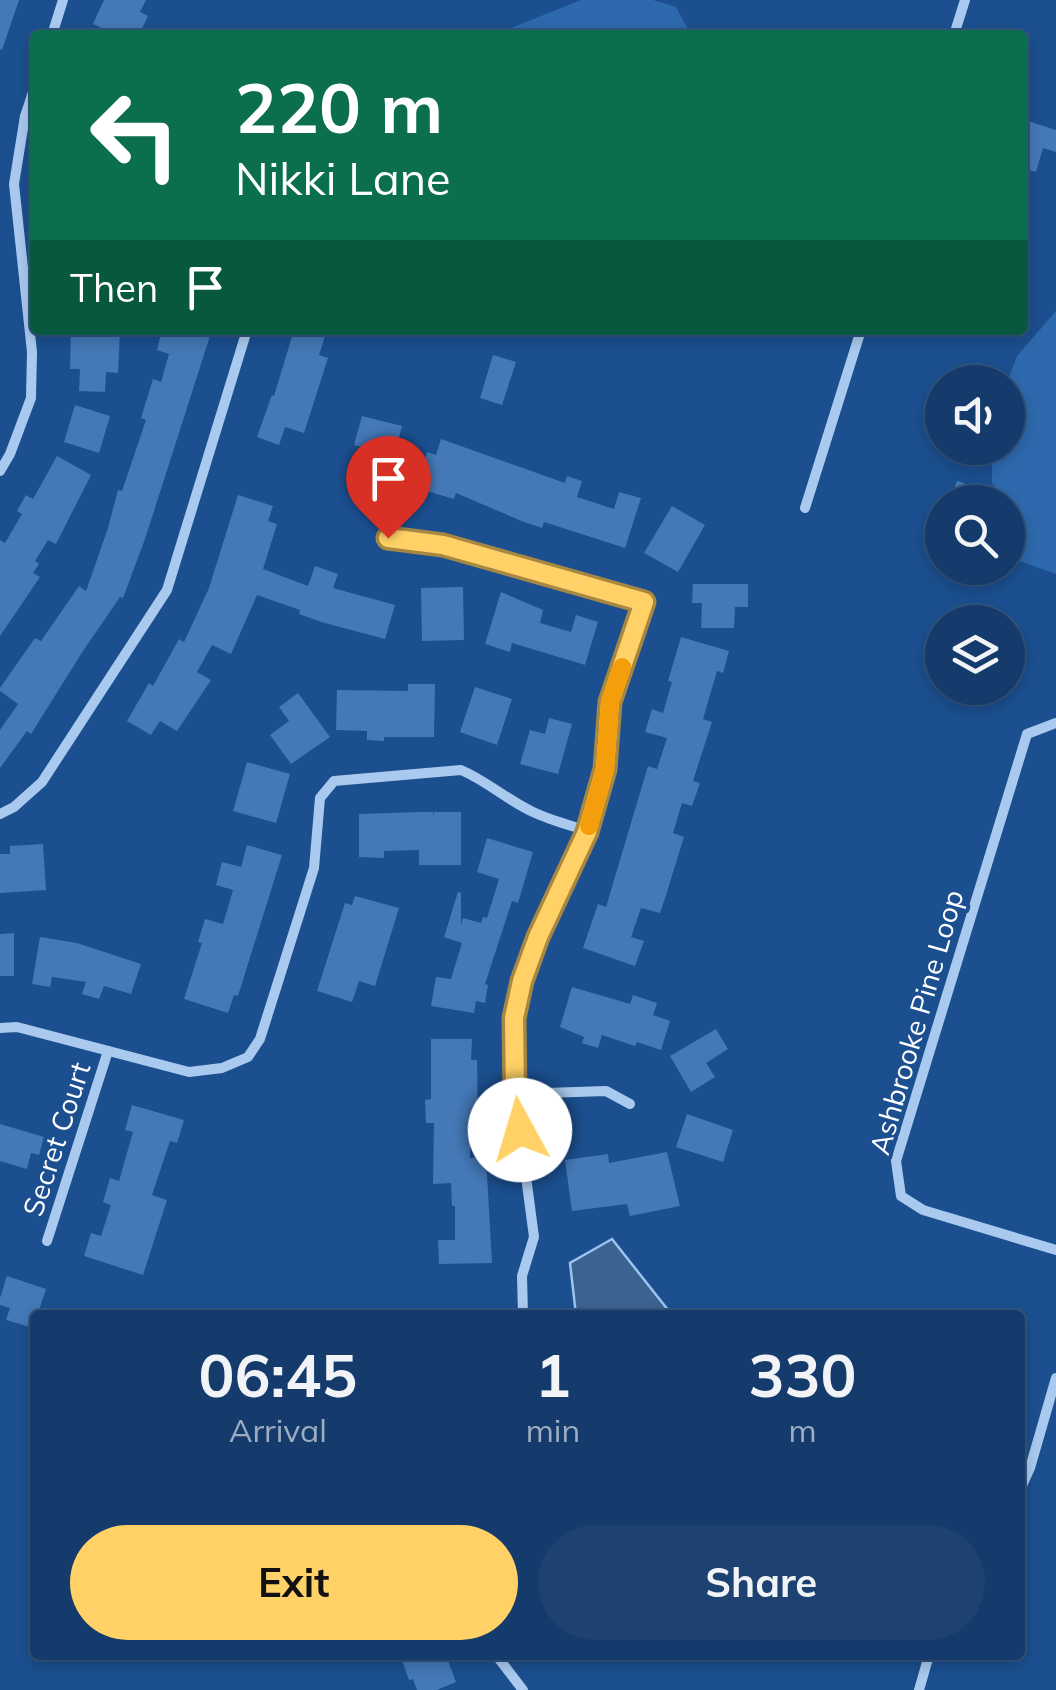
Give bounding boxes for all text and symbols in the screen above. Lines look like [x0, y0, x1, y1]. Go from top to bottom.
text: 220 m [235, 63, 443, 151]
icon: left [70, 70, 200, 200]
text: Nikki Lane [235, 150, 451, 206]
icon: arrive [178, 260, 233, 315]
text: Then [70, 264, 158, 312]
map controls [925, 365, 1025, 705]
button: sound [925, 365, 1025, 465]
pin [346, 436, 431, 539]
icon: arrive [361, 451, 416, 506]
button: search [925, 485, 1025, 585]
button: layers [925, 605, 1025, 705]
street label: Ashbrooke Pine Loop [861, 886, 971, 1158]
street label: Secret Court [15, 1057, 97, 1220]
position arrow [468, 1078, 572, 1182]
text: 06:45 [198, 1337, 357, 1412]
text: 1 [535, 1337, 571, 1412]
text: 330 [749, 1337, 857, 1412]
text: Arrival [229, 1410, 327, 1450]
text: min [526, 1410, 580, 1450]
text: m [789, 1410, 817, 1450]
button: Exit [70, 1525, 518, 1640]
button: Share [538, 1525, 985, 1640]

